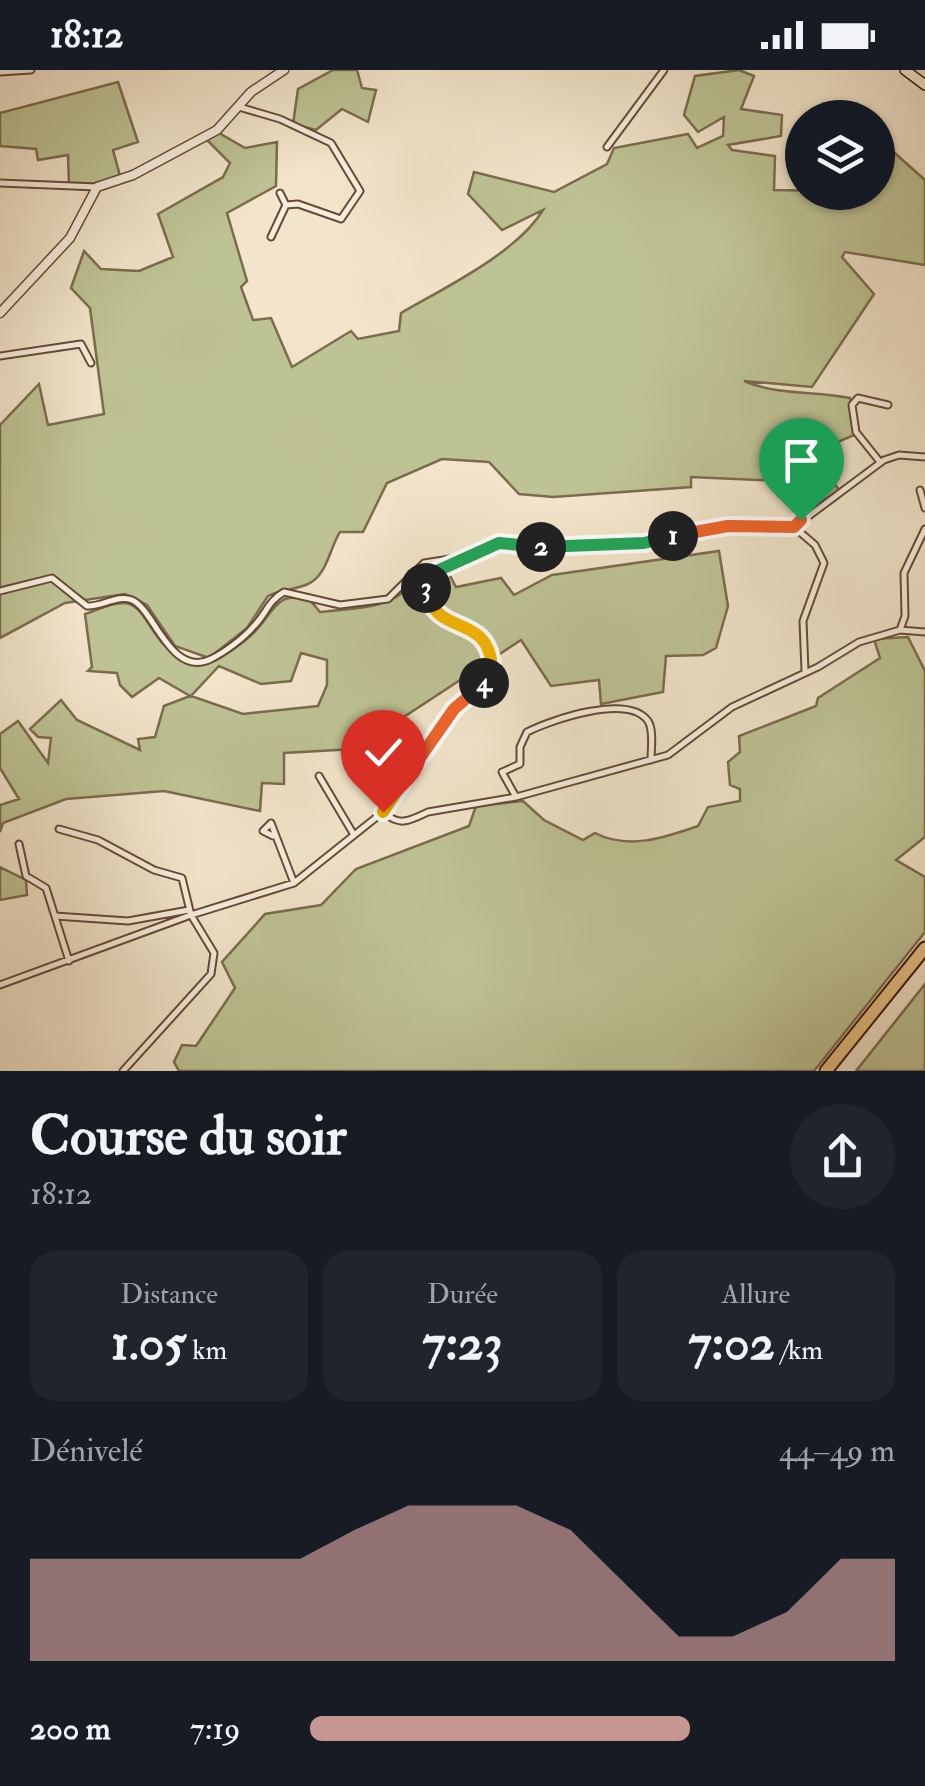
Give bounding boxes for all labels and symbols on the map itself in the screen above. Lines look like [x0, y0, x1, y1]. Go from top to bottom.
pin [759, 418, 844, 521]
pin: 1 [648, 511, 698, 561]
pin: 2 [516, 522, 566, 572]
pin: 3 [401, 563, 451, 613]
pin: 4 [459, 658, 509, 708]
pin [341, 710, 426, 813]

